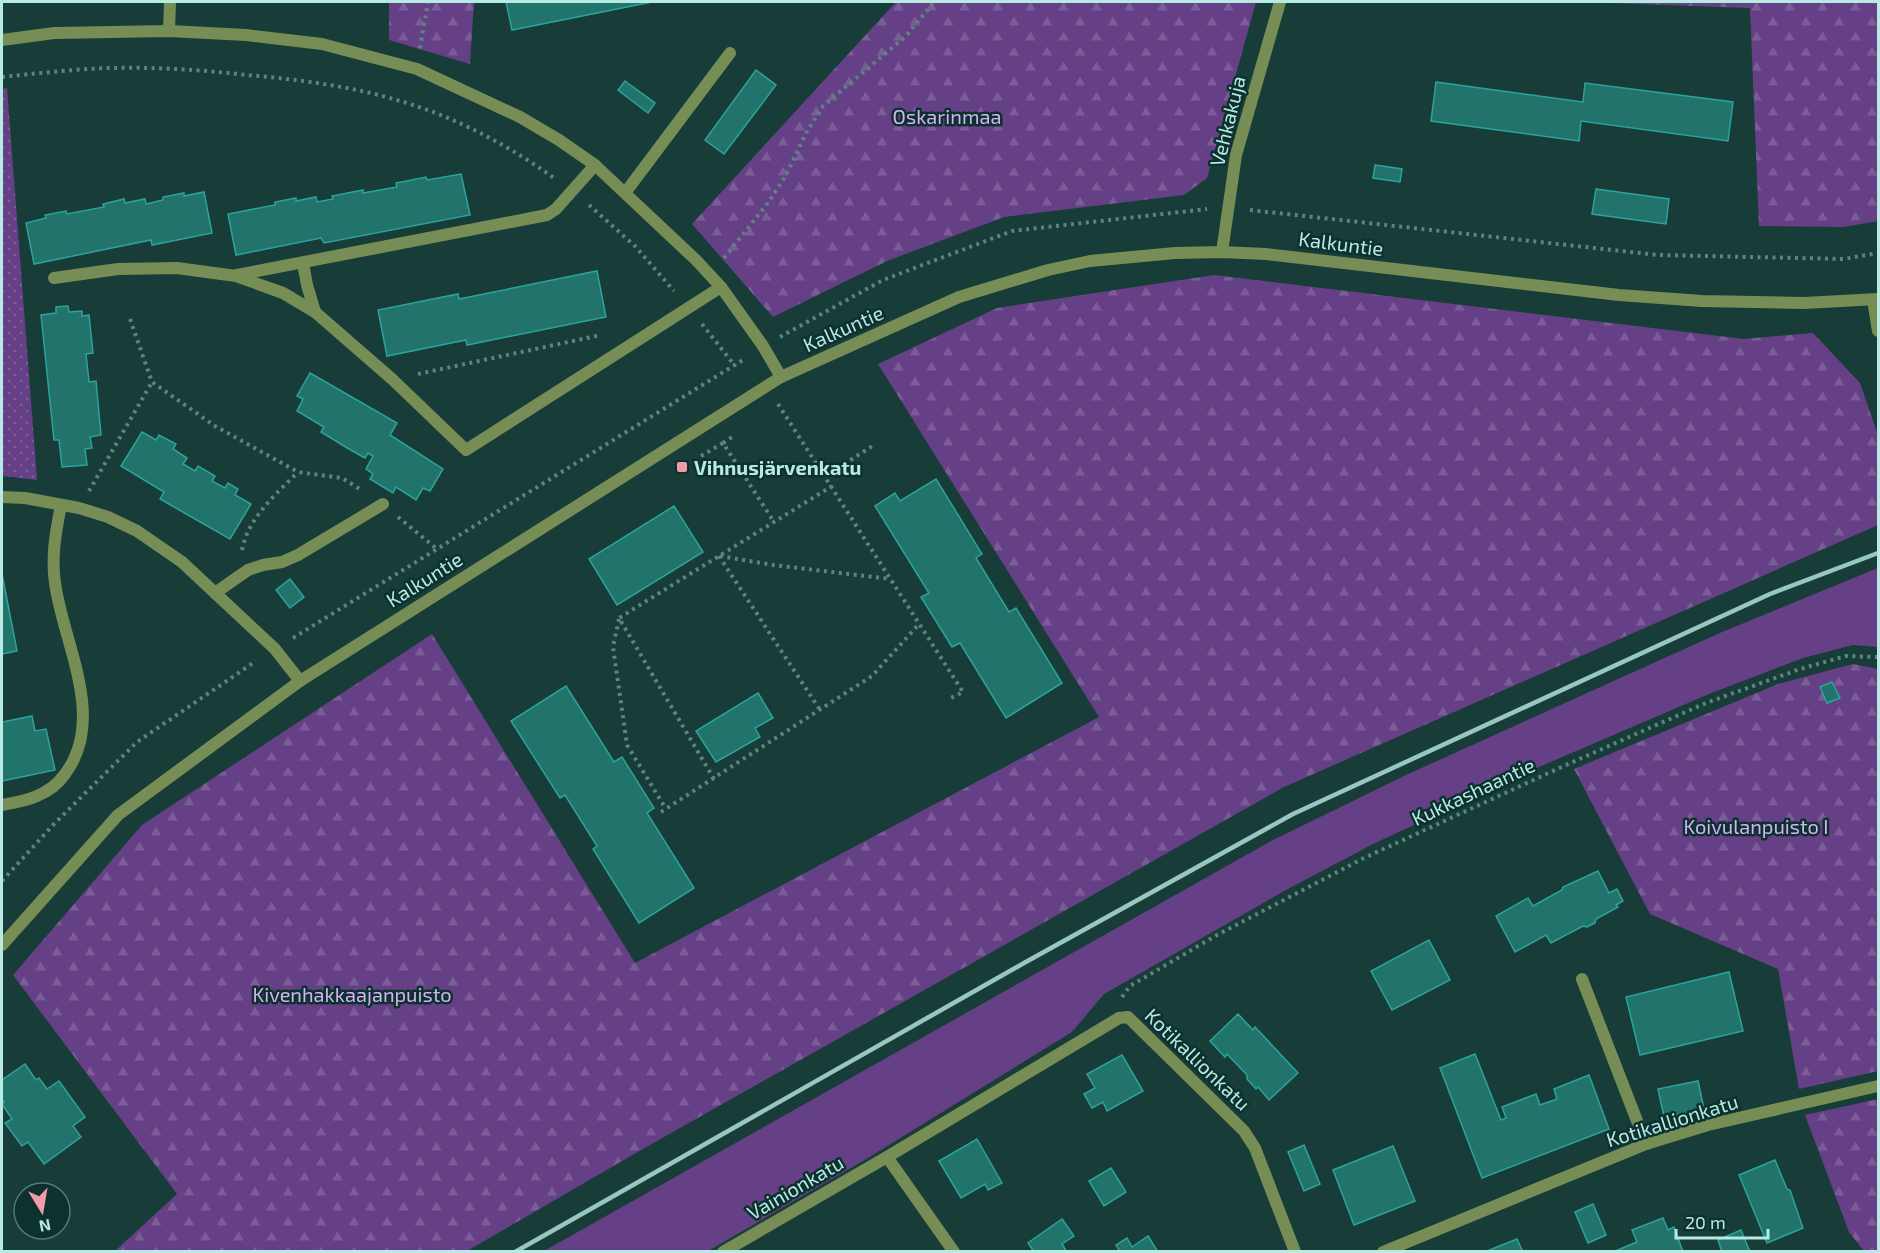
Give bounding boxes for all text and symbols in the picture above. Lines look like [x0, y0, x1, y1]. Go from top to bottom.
street label: Vehkakuja [1204, 73, 1250, 169]
park label: Oskarinmaa [893, 104, 1001, 128]
street label: Kalkuntie [1297, 226, 1385, 260]
street label: Kalkuntie [799, 300, 887, 356]
place label: Vihnusjärvenkatu [694, 455, 861, 479]
marker: Vihnusjärvenkatu [675, 460, 689, 474]
street label: Kalkuntie [381, 546, 467, 612]
street label: Kukkashaantie [1408, 752, 1538, 830]
park label: Koivulanpuisto I [1683, 814, 1829, 838]
park label: Kivenhakkaajanpuisto [252, 982, 452, 1006]
street label: Kotikallionkatu [1141, 1003, 1255, 1115]
street label: Kotikallionkatu [1603, 1089, 1741, 1151]
street label: Vainionkatu [743, 1150, 847, 1224]
north arrow [12, 1181, 72, 1241]
scale bar [1676, 1202, 1768, 1240]
text: 20 m [1685, 1211, 1726, 1233]
text: N [37, 1216, 52, 1237]

